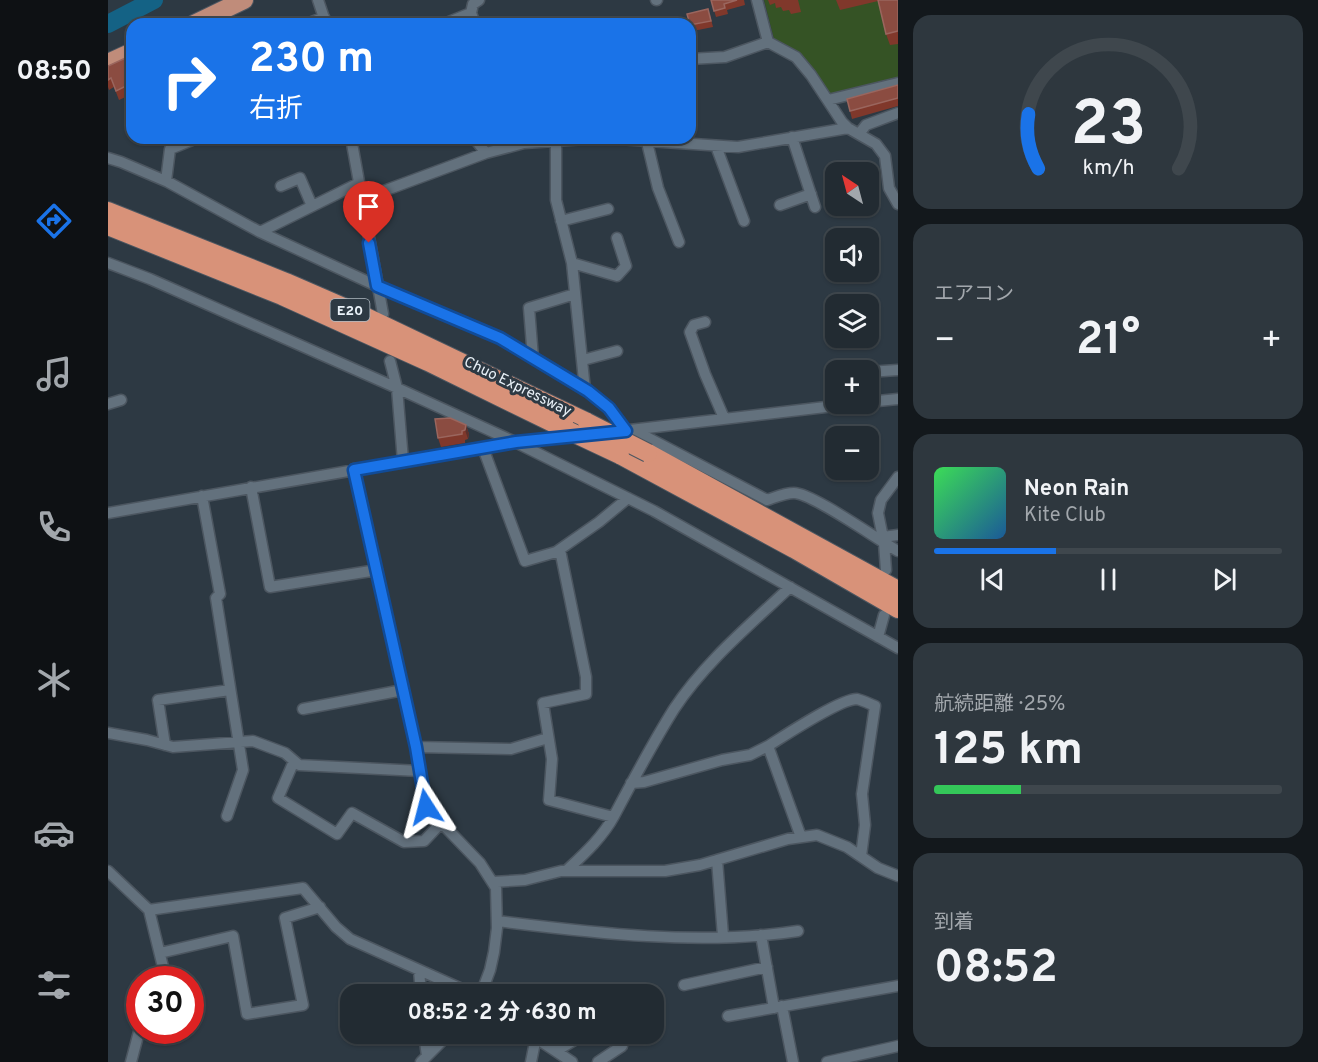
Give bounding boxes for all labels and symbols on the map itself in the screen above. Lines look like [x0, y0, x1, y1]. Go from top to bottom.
north arrow [825, 162, 879, 216]
pin [343, 181, 394, 243]
road number: E20 [330, 299, 370, 321]
street label: Chuo Expressway [460, 353, 574, 422]
position arrow [394, 775, 458, 839]
speed limit sign: 30 [126, 966, 204, 1044]

